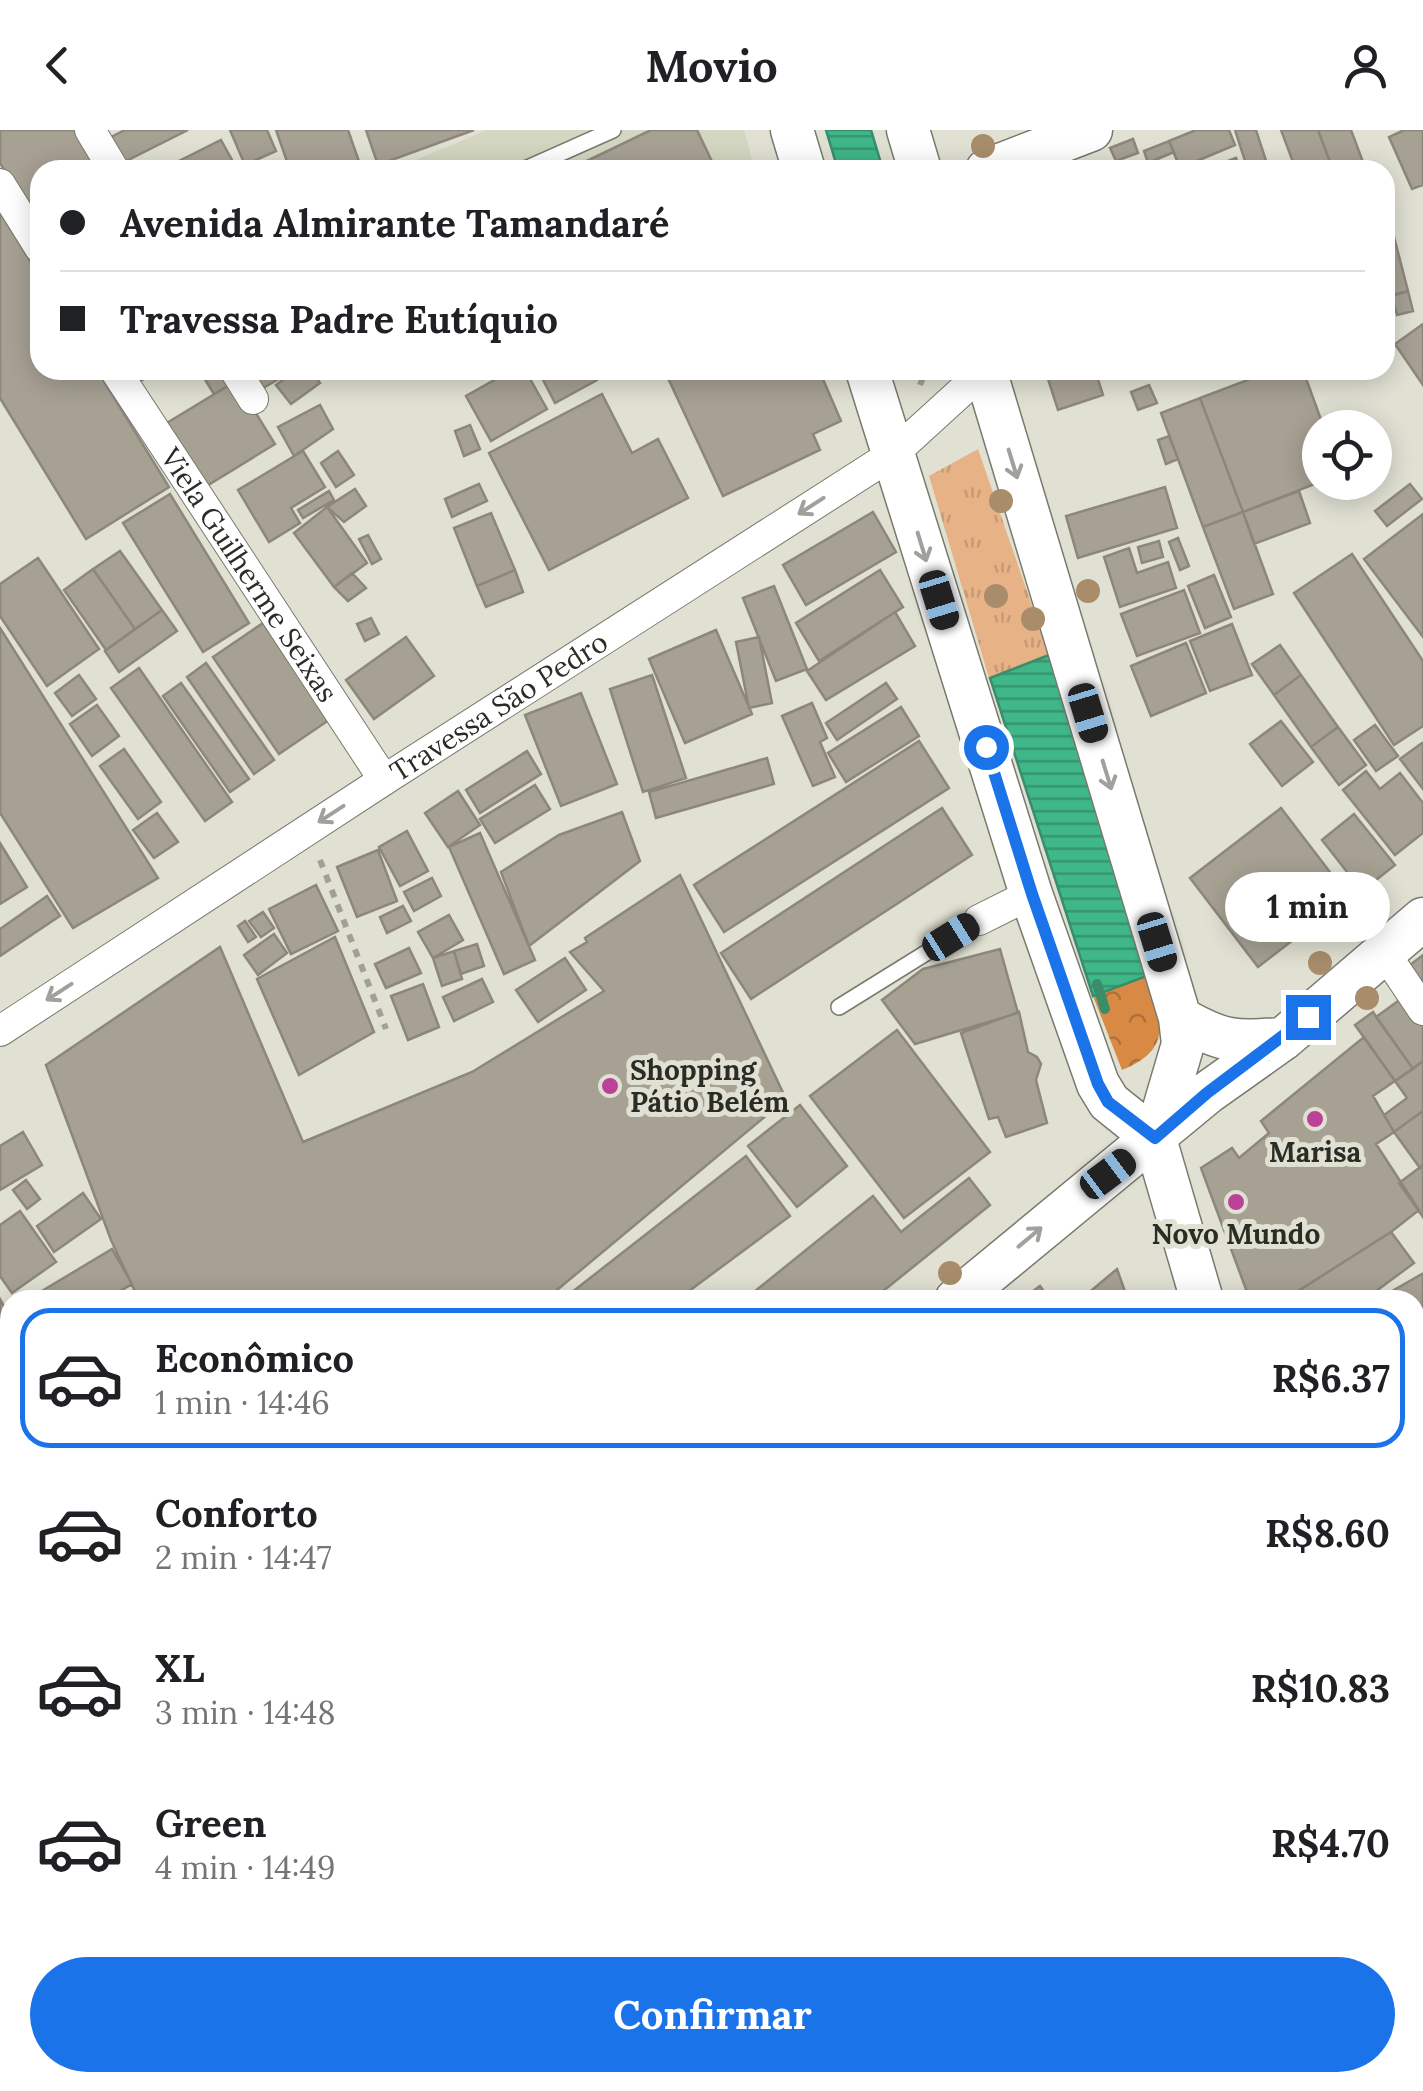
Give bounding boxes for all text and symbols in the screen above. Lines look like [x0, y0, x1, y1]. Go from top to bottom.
text: Movio [645, 37, 778, 94]
icon: back [30, 38, 85, 93]
icon: person [1338, 38, 1393, 93]
text: Avenida Almirante Tamandaré [120, 199, 669, 247]
text: Travessa Padre Eutíquio [120, 295, 558, 343]
map controls [1302, 410, 1392, 500]
button: locate [1302, 410, 1392, 500]
street label: Viela Guilherme Seixas [152, 440, 346, 709]
one-way arrow [1005, 448, 1023, 479]
one-way arrow [797, 496, 826, 517]
one-way arrow [915, 530, 933, 562]
car [916, 567, 962, 633]
street label: Travessa São Pedro [383, 624, 614, 789]
car [1065, 680, 1111, 746]
route start [964, 725, 1009, 770]
one-way arrow [1099, 759, 1117, 790]
one-way arrow [318, 803, 346, 824]
callout: 1 min [1226, 872, 1390, 942]
text: 1 min [1267, 886, 1348, 927]
car [918, 908, 984, 966]
car [1134, 909, 1180, 975]
one-way arrow [46, 981, 74, 1002]
route end [1286, 995, 1331, 1040]
place label: Shopping Pátio Belém [630, 1052, 789, 1120]
marker: Shopping Pátio Belém [599, 1075, 621, 1097]
marker: Marisa [1304, 1108, 1326, 1130]
place label: Marisa [1269, 1134, 1362, 1170]
car [1075, 1144, 1141, 1204]
marker: Novo Mundo [1225, 1191, 1247, 1213]
place label: Novo Mundo [1152, 1216, 1320, 1252]
one-way arrow [1017, 1227, 1043, 1249]
icon: car [35, 1333, 125, 1423]
text: Econômico [155, 1334, 354, 1382]
text: R$6.37 [1272, 1354, 1390, 1402]
text: 1 min · 14:46 [155, 1382, 330, 1423]
icon: car [35, 1488, 125, 1578]
text: Conforto [155, 1489, 318, 1537]
text: R$8.60 [1265, 1509, 1390, 1557]
text: 2 min · 14:47 [155, 1537, 332, 1578]
icon: car [35, 1643, 125, 1733]
text: XL [155, 1644, 205, 1692]
text: R$10.83 [1251, 1664, 1390, 1712]
text: 3 min · 14:48 [155, 1692, 335, 1733]
icon: car [35, 1798, 125, 1888]
text: Green [155, 1799, 267, 1847]
text: R$4.70 [1271, 1819, 1390, 1867]
text: 4 min · 14:49 [155, 1847, 335, 1888]
button: Confirmar [30, 1957, 1395, 2072]

